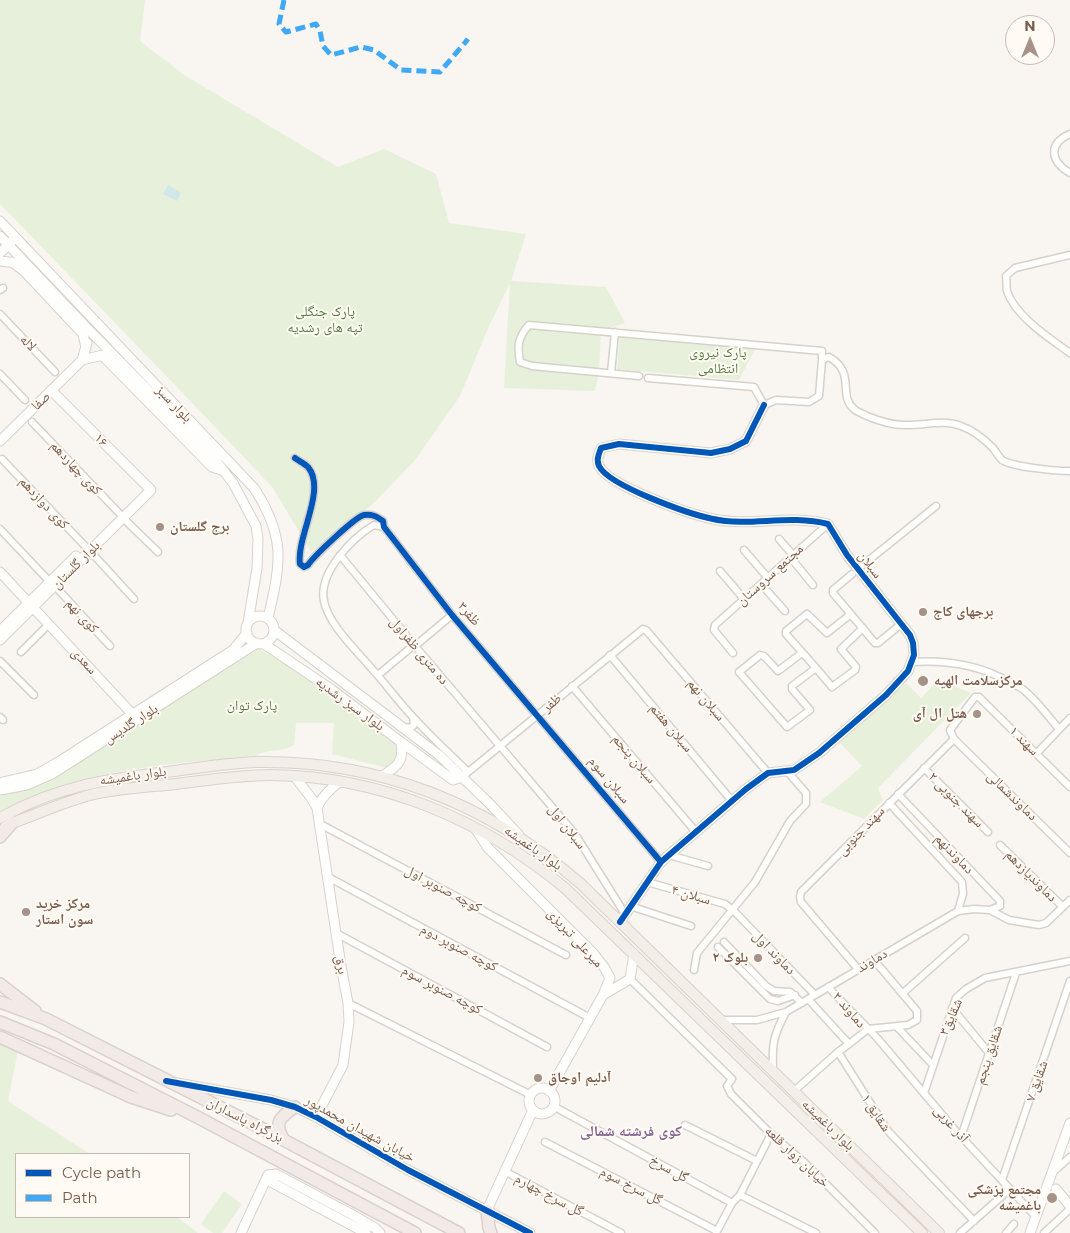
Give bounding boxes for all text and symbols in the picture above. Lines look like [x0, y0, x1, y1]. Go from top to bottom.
north arrow [1005, 15, 1055, 65]
text: N [1024, 17, 1036, 35]
park label: پارک جنگلی تپه های رشدیه [287, 304, 363, 336]
street label: لاله [16, 331, 40, 355]
park label: پارک نیروی انتظامی [689, 345, 747, 378]
street label: بلوار سبز [152, 382, 196, 426]
street label: صفا [28, 388, 54, 414]
street label: ۱۶ [91, 430, 111, 450]
street label: کوی چهاردهم [47, 437, 105, 499]
street label: کوی دوازدهم [15, 473, 73, 533]
place label: برج گلستان [170, 519, 229, 535]
marker: برج گلستان [154, 521, 166, 533]
street label: بلوار گلستان [48, 537, 104, 593]
street label: مجتمع سروستان [733, 541, 807, 609]
street label: سبلان [854, 548, 886, 582]
street label: کوی نهم [62, 595, 102, 637]
street label: ظفر۳ [454, 598, 484, 630]
place label: برجهای کاج [933, 604, 993, 620]
marker: برجهای کاج [917, 606, 929, 618]
street label: ده متری ظفراول [386, 614, 452, 688]
street label: سعدی [68, 644, 100, 678]
street label: بلوار سبز رشدیه [312, 673, 388, 735]
place label: مرکزسلامت الهیه [934, 673, 1023, 689]
marker: مرکزسلامت الهیه [916, 674, 930, 688]
street label: سبلان نهم [683, 675, 729, 725]
street label: ظفر [539, 690, 565, 716]
park label: پارک توان [227, 698, 277, 714]
street label: بلوار گلدیس [101, 700, 161, 748]
street label: سبلان هفتم [646, 700, 696, 756]
place label: هتل ال آی [913, 706, 967, 722]
marker: هتل ال آی [971, 708, 983, 720]
street label: سهند ۱ [1006, 723, 1042, 759]
street label: سبلان پنجم [609, 731, 659, 787]
street label: سبلان سوم [584, 753, 634, 807]
street label: بلوار باغمیشه [99, 763, 167, 789]
street label: دماوندشمالی [983, 768, 1041, 824]
street label: سهند جنوبی ۲ [925, 769, 987, 831]
street label: سبلان اول [544, 801, 590, 853]
street label: سهند جنوبی [833, 803, 889, 859]
street label: بلوار باغمیشه [501, 822, 565, 874]
street label: دماوندنهم [931, 830, 977, 878]
street label: دماوندیازدهم [1001, 846, 1061, 906]
street label: کوچه صنوبر اول [402, 862, 484, 916]
street label: سبلان ۴ [669, 881, 713, 909]
place label: مرکز خرید سون استار [36, 896, 93, 929]
street label: میرعلی تبریزی [543, 905, 607, 971]
marker: مرکز خرید سون استار [20, 906, 32, 918]
street label: کوچه صنوبر دوم [417, 921, 501, 975]
street label: دماوند اول [749, 928, 799, 978]
street label: دماوند [854, 945, 890, 977]
place label: بلوک ۲ [713, 950, 748, 966]
marker: بلوک ۲ [752, 952, 764, 964]
street label: برق [331, 954, 351, 976]
street label: کوچه صنوبر سوم [399, 962, 485, 1018]
street label: دماوند ۲ [829, 988, 869, 1032]
street label: شقایق۳ [936, 996, 966, 1038]
street label: شقایق پنجم [972, 1023, 1006, 1087]
street label: شقایق ۷ [1022, 1058, 1052, 1104]
place label: آدلیم اوجاق [548, 1070, 611, 1086]
marker: آدلیم اوجاق [532, 1072, 544, 1084]
street label: شقایق ۱ [858, 1091, 894, 1135]
street label: خیابان شهیدان محمدپور [302, 1092, 418, 1166]
street label: بزرگراه پاسداران [204, 1094, 286, 1146]
street label: بلوار باغمیشه [798, 1096, 858, 1154]
street label: آذر غربی [930, 1102, 972, 1146]
district label: کوی فرشته شمالی [580, 1123, 682, 1141]
street label: خیابان زوار قلعه [761, 1123, 833, 1191]
street label: گل سرخ [647, 1152, 691, 1186]
legend [15, 1153, 190, 1218]
text: Cycle path [62, 1163, 141, 1182]
street label: گل سرخ سوم [597, 1163, 665, 1209]
street label: گل سرخ چهارم [512, 1170, 586, 1220]
place label: مجتمع پزشکی باغمیشه [967, 1182, 1041, 1214]
text: Path [62, 1188, 98, 1207]
marker: مجتمع پزشکی باغمیشه [1045, 1191, 1059, 1205]

